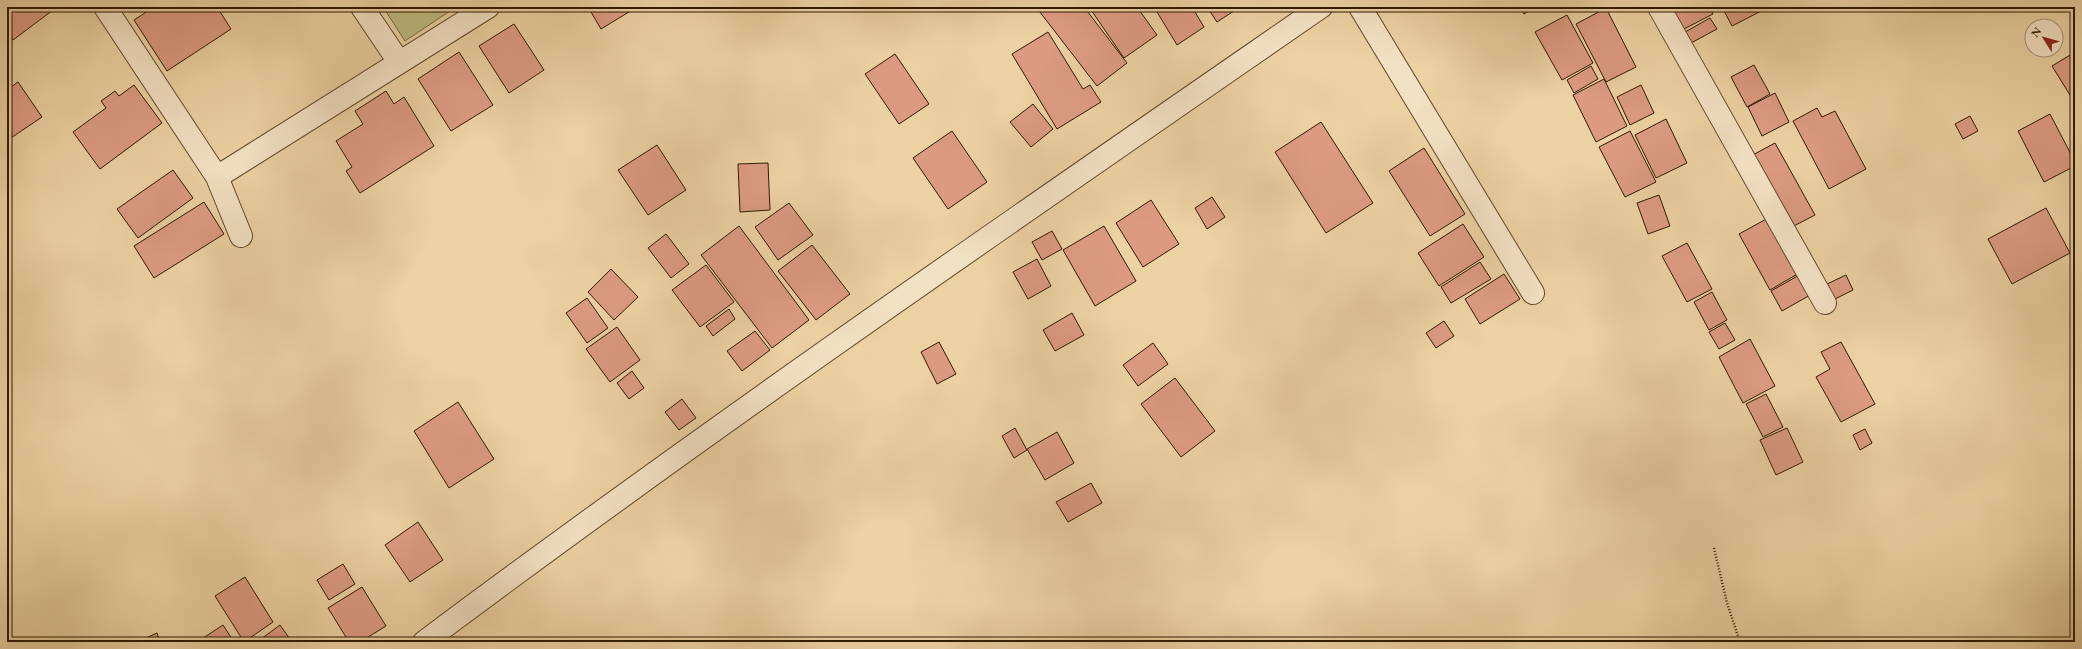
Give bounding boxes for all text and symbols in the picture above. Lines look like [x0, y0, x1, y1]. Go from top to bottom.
north arrow [2024, 18, 2064, 58]
text: N [2028, 24, 2044, 40]

